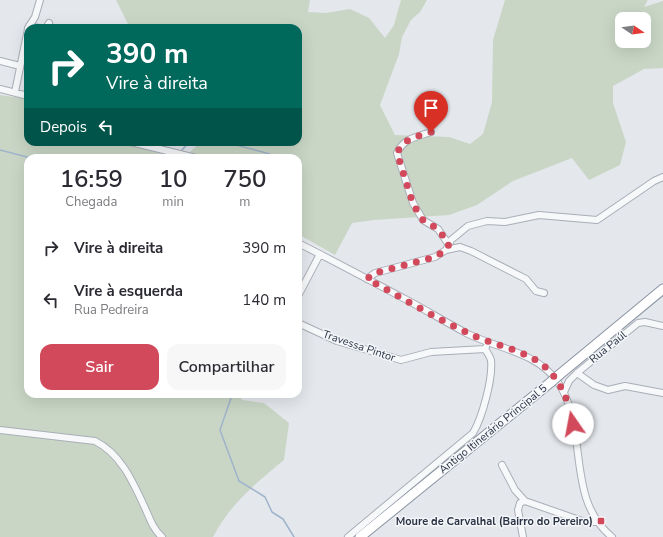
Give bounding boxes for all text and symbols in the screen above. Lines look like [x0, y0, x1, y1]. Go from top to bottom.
north arrow [615, 12, 651, 48]
map controls [615, 12, 651, 48]
text: 390 m [106, 35, 189, 73]
icon: right [40, 40, 92, 92]
text: Vire à direita [106, 71, 208, 95]
pin [414, 91, 448, 132]
icon: arrive [420, 97, 442, 119]
icon: left [95, 116, 117, 138]
text: Depois [40, 117, 87, 137]
text: 16:59 [60, 163, 123, 195]
text: 10 [159, 163, 187, 195]
text: 750 [223, 163, 266, 195]
text: Chegada [65, 193, 117, 211]
text: min [162, 193, 184, 211]
text: m [239, 193, 250, 211]
icon: right [40, 237, 62, 259]
text: Vire à direita [74, 238, 163, 258]
text: 390 m [242, 238, 286, 258]
text: Vire à esquerda [74, 281, 183, 301]
icon: left [40, 289, 62, 311]
text: 140 m [242, 290, 286, 310]
text: Rua Pedreira [74, 301, 149, 319]
street label: Travessa Pintor [321, 327, 397, 365]
street label: Rua Paúl [586, 327, 630, 367]
button: Sair [40, 344, 159, 390]
button: Compartilhar [167, 344, 286, 390]
street label: Antigo Itinerário Principal 5 [436, 381, 550, 477]
position arrow [552, 403, 594, 445]
place label: Moure de Carvalhal (Bairro do Pereiro) [396, 514, 593, 529]
marker: Moure de Carvalhal (Bairro do Pereiro) [596, 516, 606, 526]

